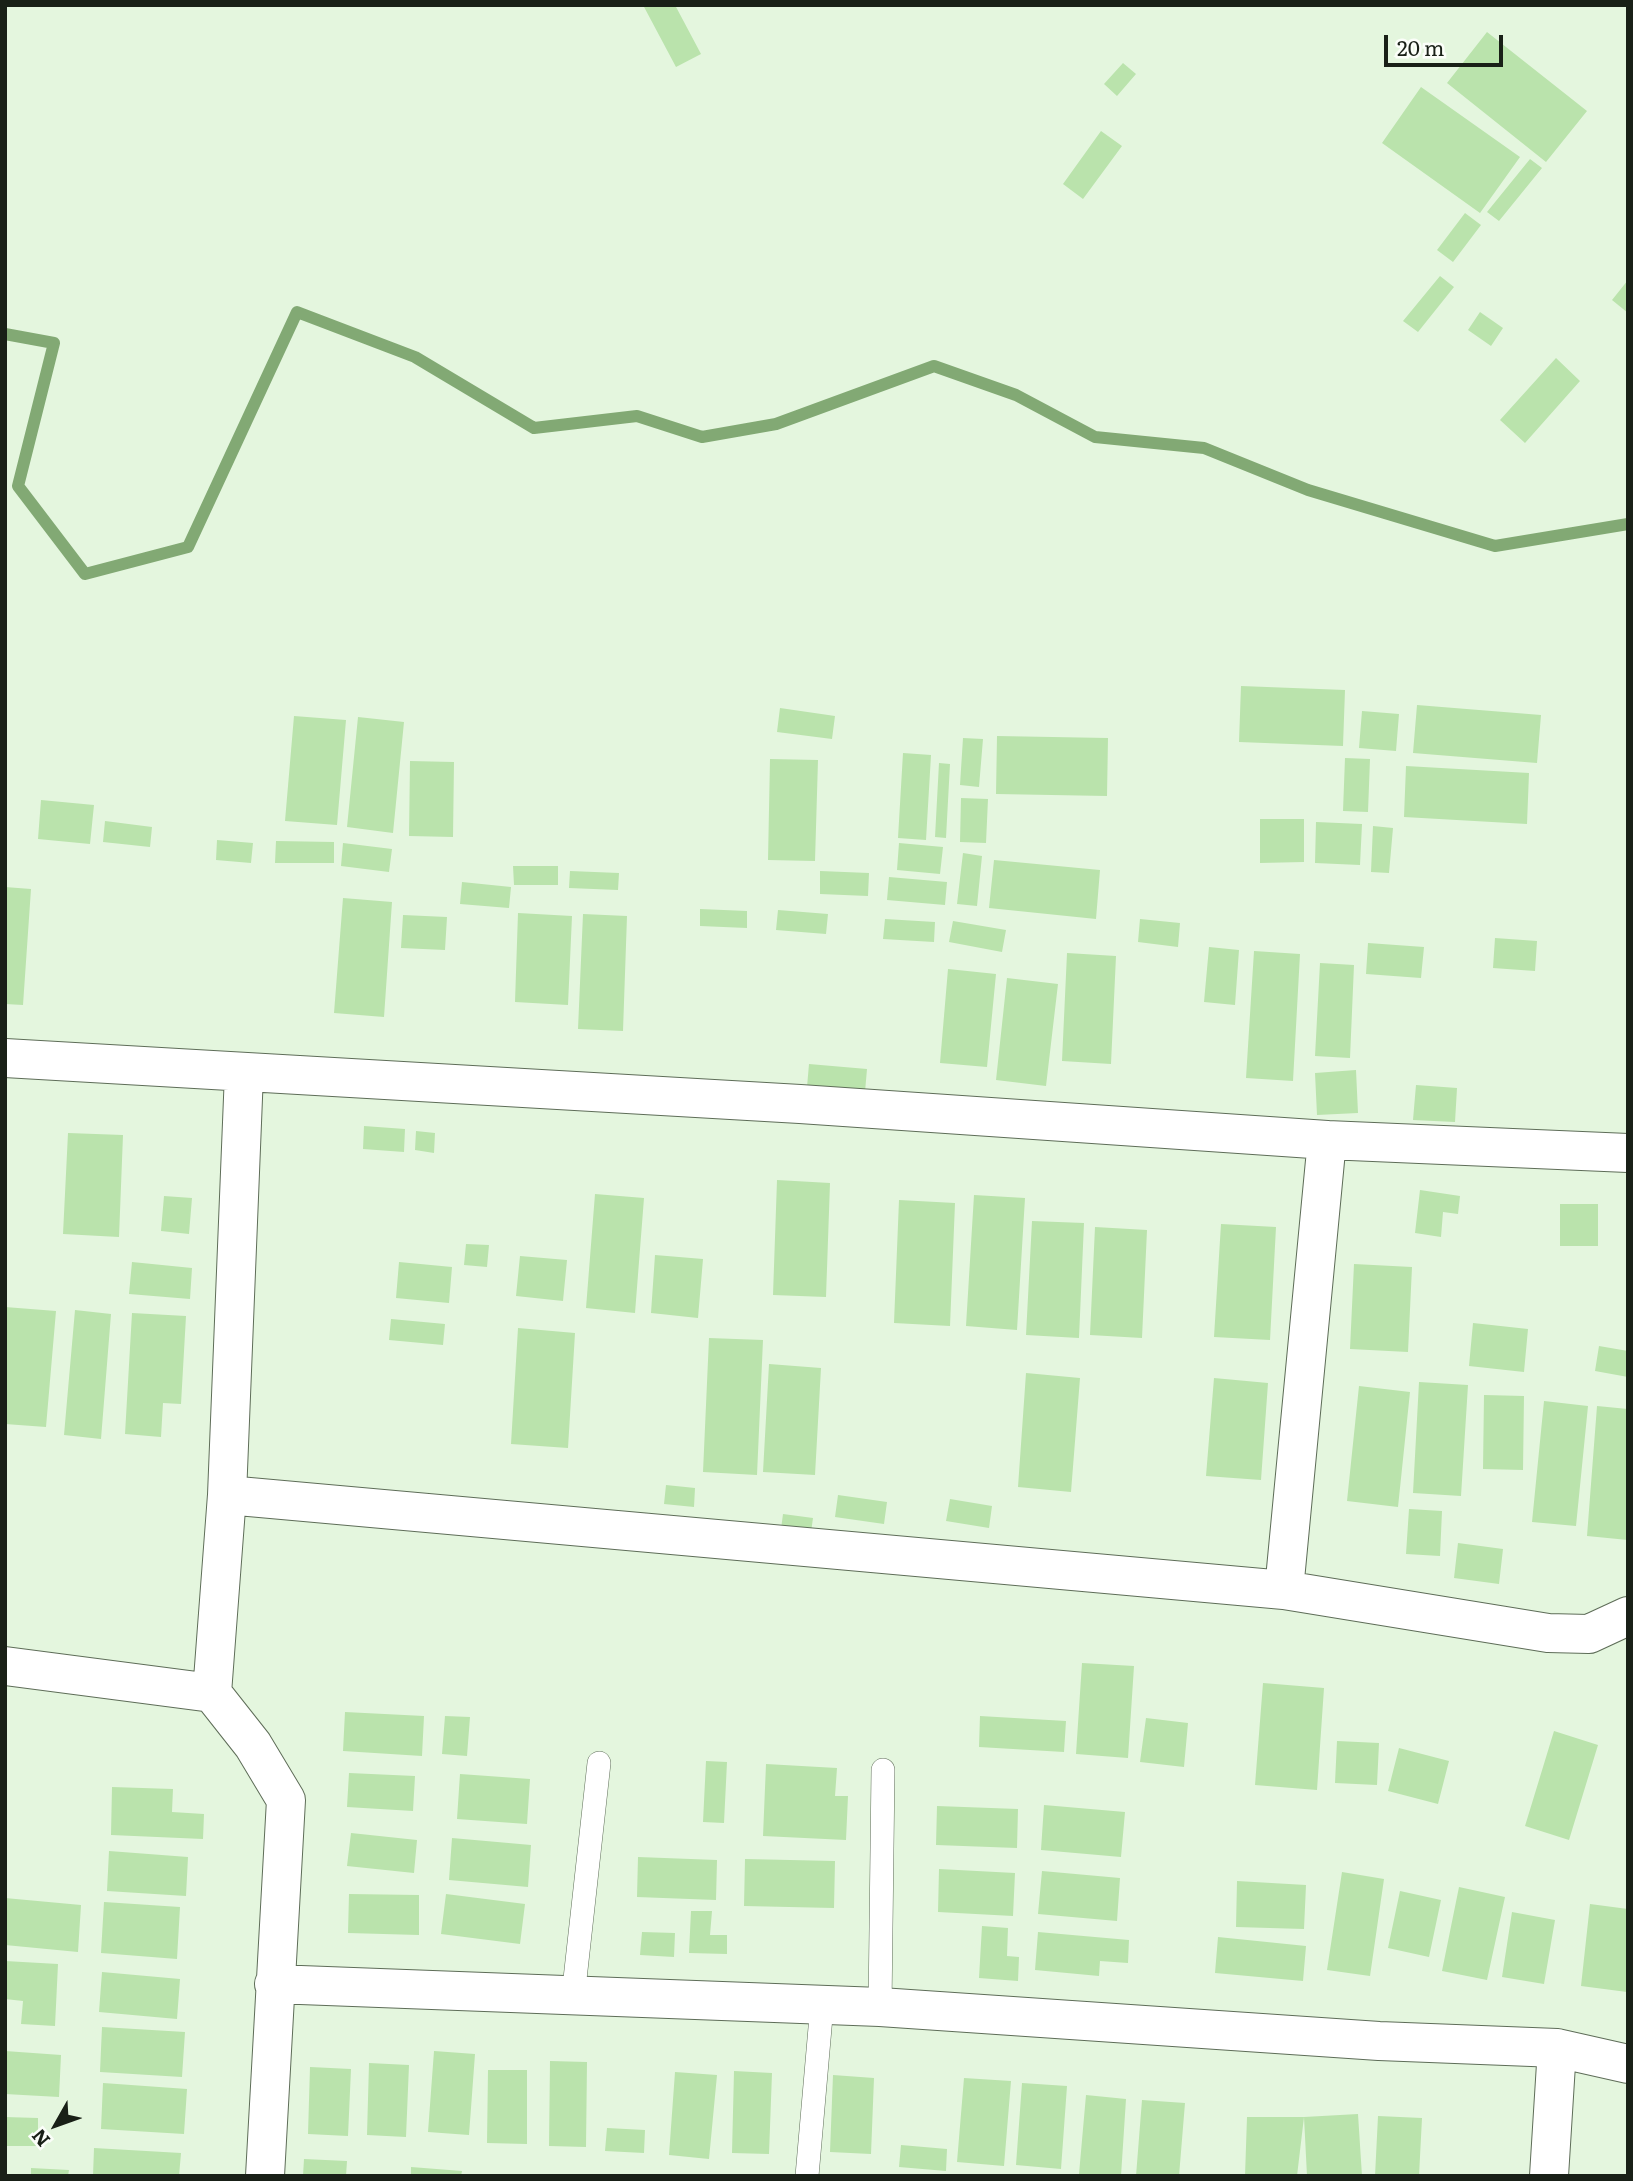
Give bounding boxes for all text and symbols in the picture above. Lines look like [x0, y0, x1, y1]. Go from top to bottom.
scale bar [1388, 21, 1507, 65]
text: 20 m [1397, 31, 1444, 62]
north arrow [21, 2090, 91, 2160]
text: N [24, 2123, 56, 2154]

